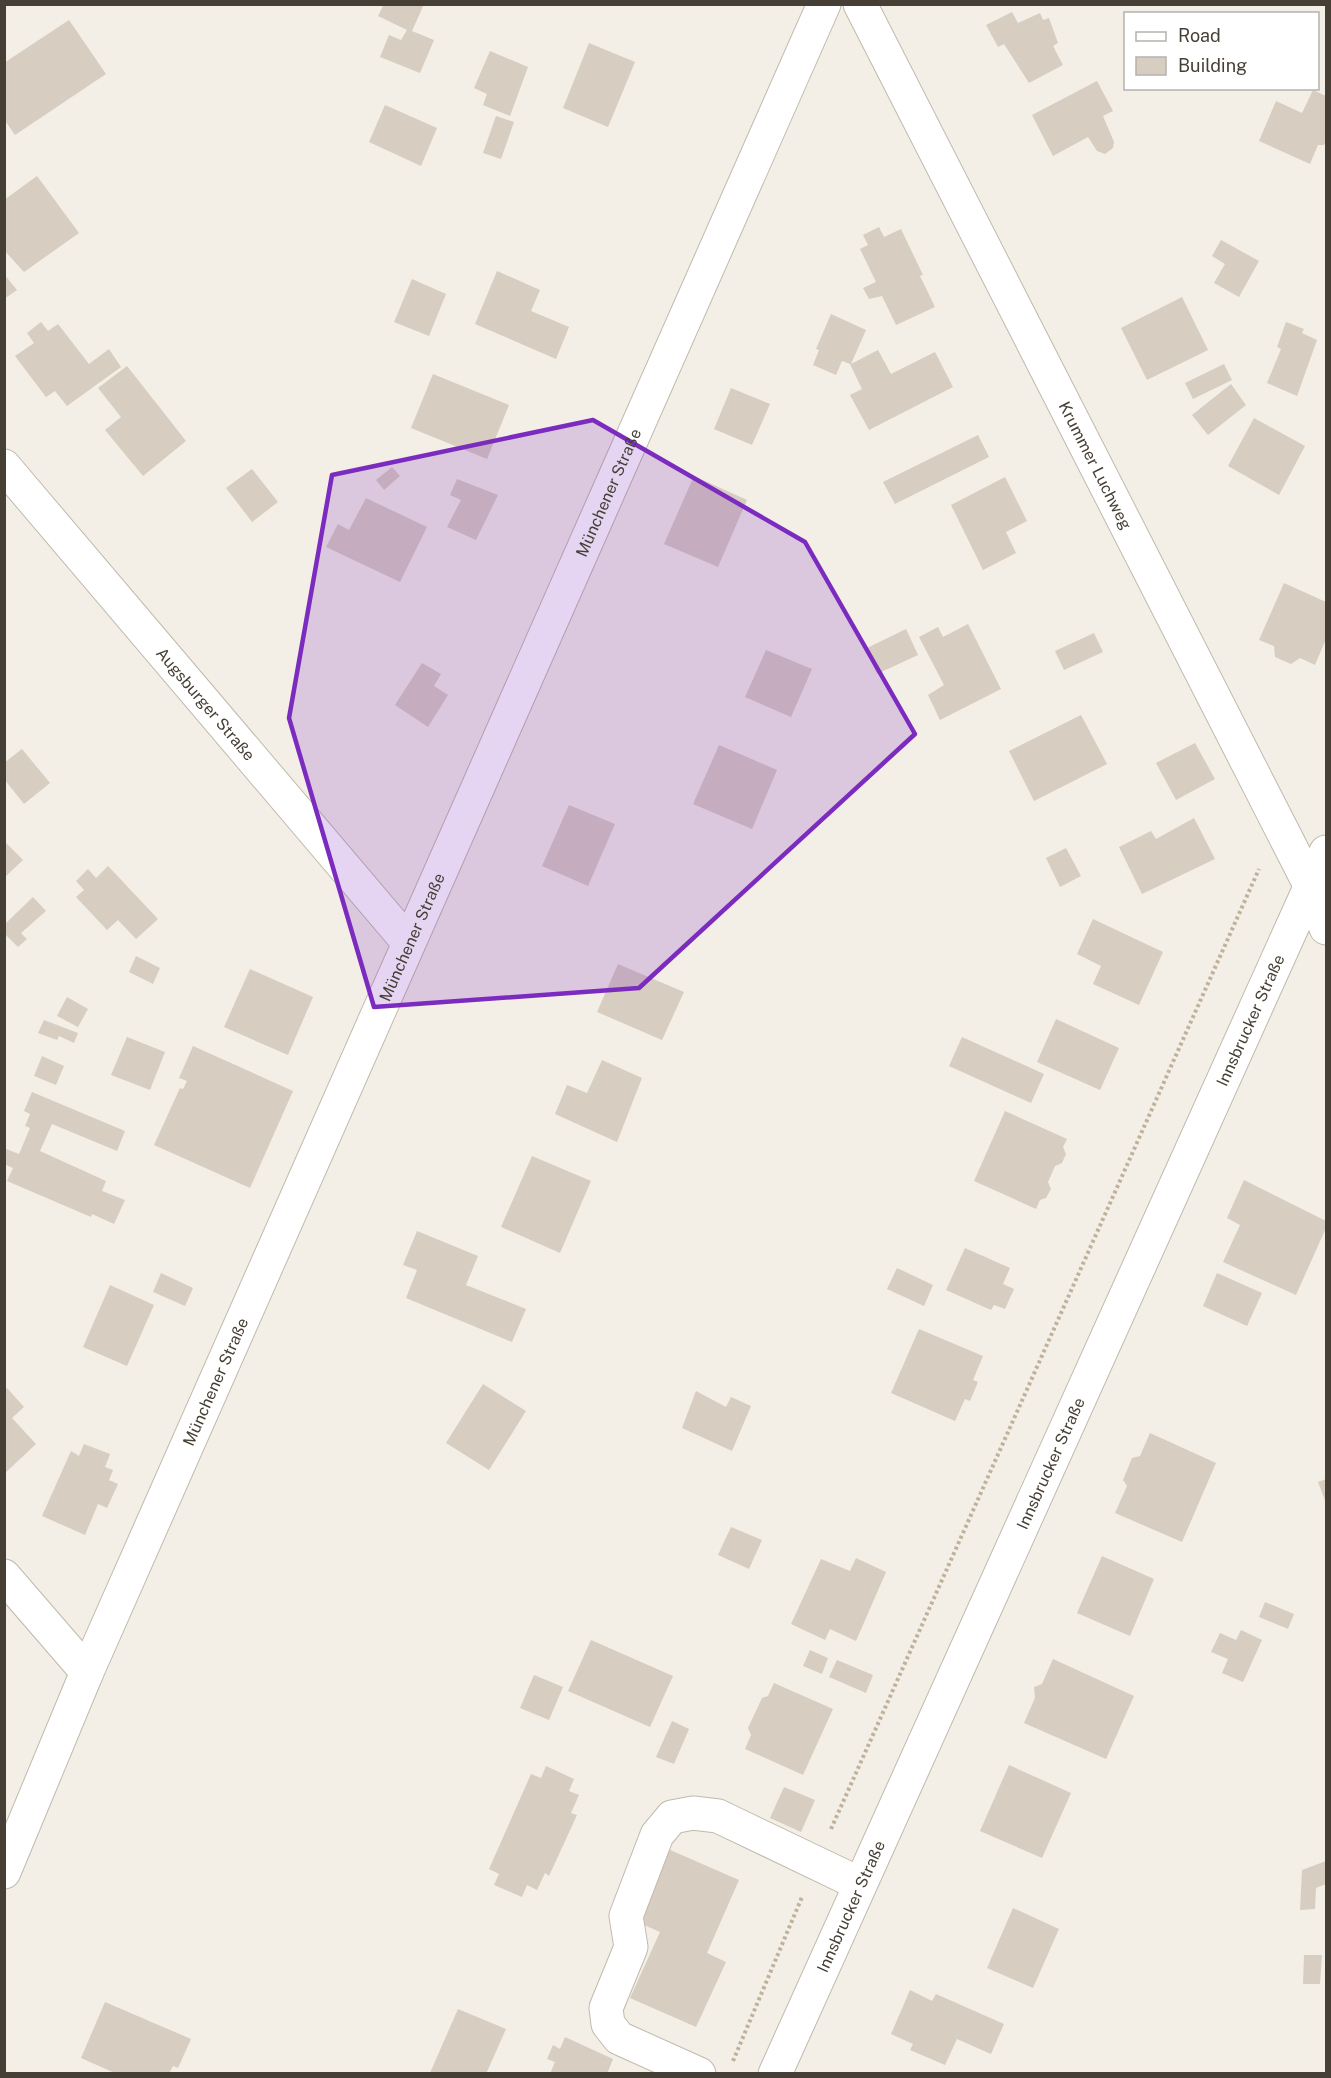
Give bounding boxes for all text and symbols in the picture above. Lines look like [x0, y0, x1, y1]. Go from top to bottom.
legend [1124, 12, 1319, 90]
text: Road [1178, 25, 1221, 46]
text: Building [1178, 55, 1247, 76]
street label: Krummer Luchweg [1055, 398, 1136, 533]
street label: Münchener Straße [572, 426, 645, 560]
street label: Augsburger Straße [152, 644, 259, 765]
street label: Münchener Straße [376, 870, 449, 1004]
street label: Innsbrucker Straße [1213, 951, 1289, 1089]
street label: Münchener Straße [179, 1315, 252, 1449]
street label: Innsbrucker Straße [1013, 1395, 1089, 1532]
street label: Innsbrucker Straße [813, 1838, 889, 1975]

